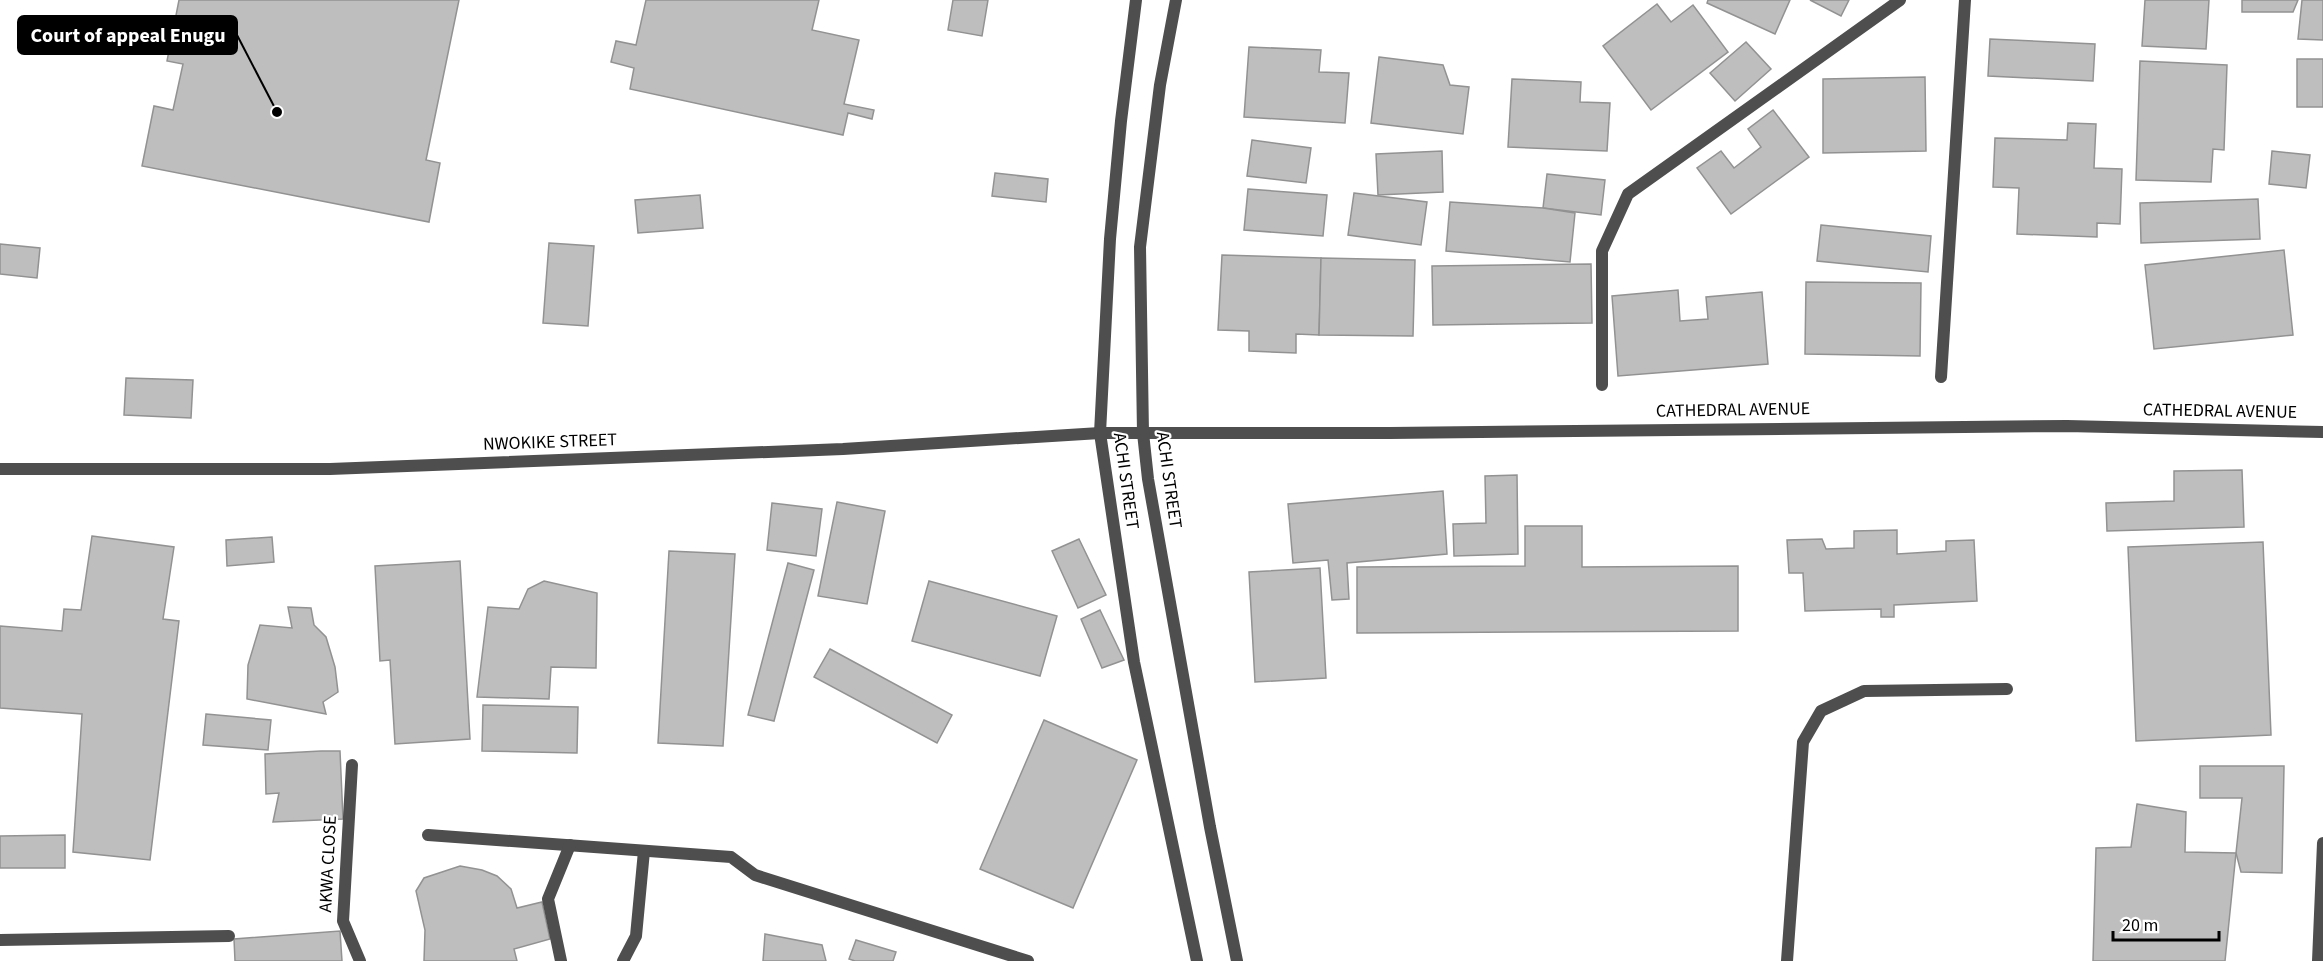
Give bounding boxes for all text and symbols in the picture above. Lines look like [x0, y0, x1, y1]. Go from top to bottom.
callout: Court of appeal Enugu [18, 16, 237, 54]
text: Court of appeal Enugu [30, 22, 226, 50]
street label: CATHEDRAL AVENUE [1656, 396, 1810, 424]
street label: CATHEDRAL AVENUE [2143, 397, 2297, 425]
street label: NWOKIKE STREET [483, 427, 618, 457]
street label: ACHI STREET [1150, 430, 1188, 530]
street label: ACHI STREET [1107, 431, 1145, 531]
street label: AKWA CLOSE [313, 815, 343, 913]
scale bar [2113, 904, 2220, 942]
text: 20 m [2122, 913, 2158, 938]

